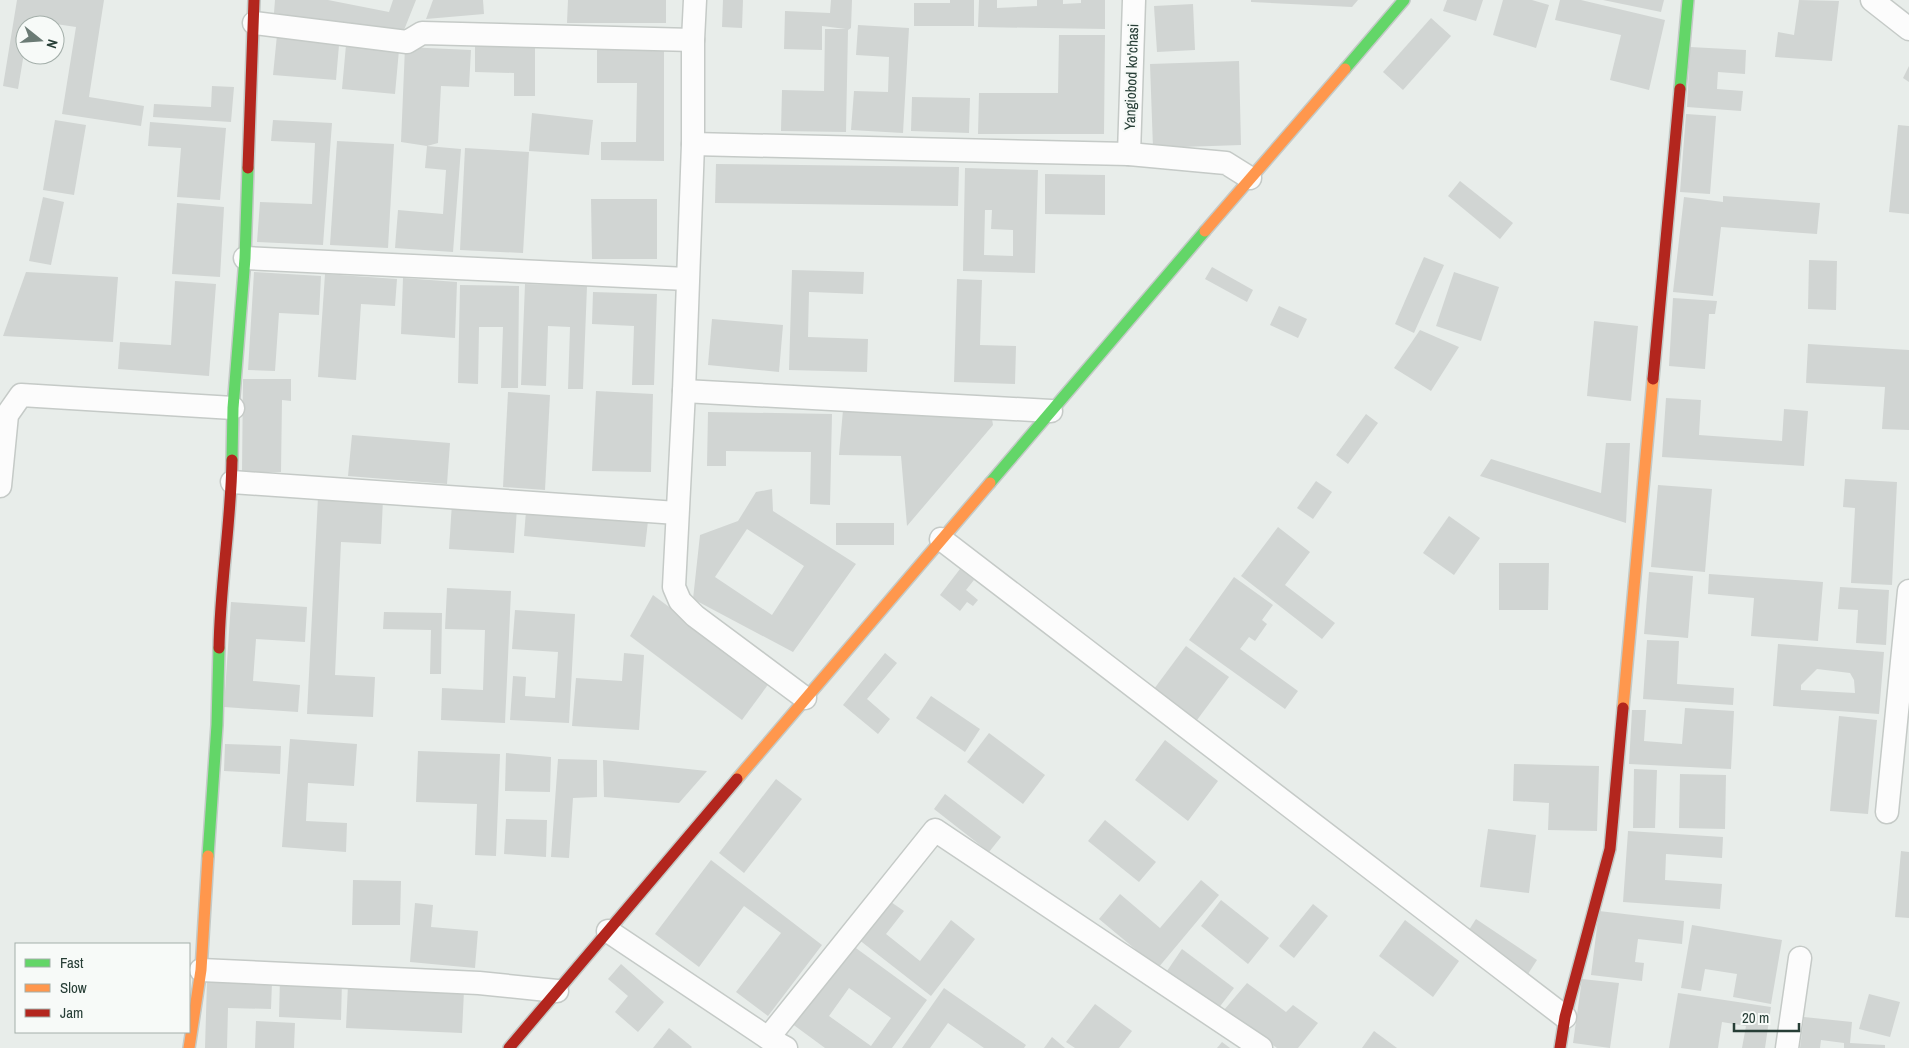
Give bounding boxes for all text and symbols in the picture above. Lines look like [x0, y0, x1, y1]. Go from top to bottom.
north arrow [15, 15, 65, 65]
street label: Yangiobod ko'chasi [1119, 23, 1143, 131]
text: N [43, 37, 62, 50]
legend [15, 943, 190, 1033]
text: Fast [60, 952, 84, 973]
text: Slow [60, 977, 87, 998]
scale bar [1734, 1000, 1799, 1032]
text: Jam [60, 1002, 83, 1023]
text: 20 m [1742, 1007, 1769, 1028]

